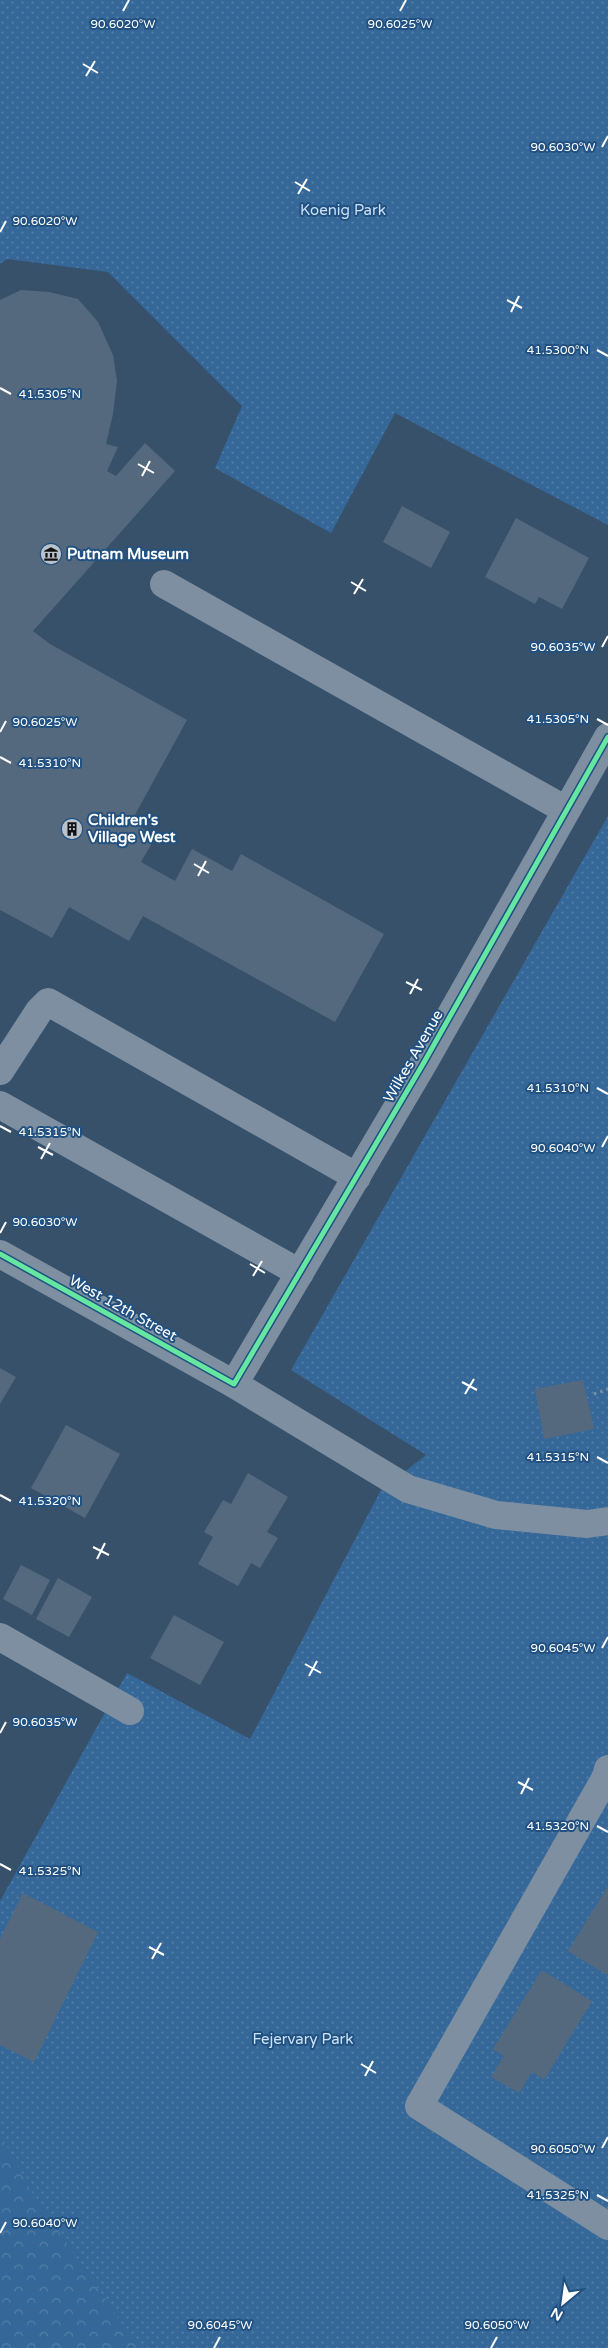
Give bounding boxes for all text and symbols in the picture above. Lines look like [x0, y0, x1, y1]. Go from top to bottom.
text: 90.6020°W [90, 17, 156, 31]
text: 90.6025°W [368, 17, 432, 31]
text: 90.6030°W [530, 140, 596, 154]
park label: Koenig Park [300, 201, 386, 219]
text: 90.6020°W [12, 214, 78, 228]
text: 41.5300°N [527, 343, 589, 357]
text: 41.5305°N [19, 387, 81, 401]
museum icon: Putnam Museum [39, 542, 63, 566]
place label: Putnam Museum [67, 545, 189, 563]
text: 90.6035°W [531, 640, 595, 654]
text: 41.5305°N [527, 712, 589, 726]
text: 90.6025°W [13, 715, 77, 729]
text: 41.5310°N [19, 756, 81, 770]
place label: Children's Village West [88, 811, 176, 847]
building icon: Children's Village West [60, 817, 84, 841]
street label: Wilkes Avenue [379, 1007, 447, 1105]
text: 41.5310°N [527, 1081, 589, 1095]
text: 41.5315°N [19, 1125, 81, 1139]
text: 90.6040°W [530, 1141, 596, 1155]
text: 90.6030°W [12, 1215, 78, 1229]
street label: West 12th Street [66, 1271, 180, 1345]
text: 41.5315°N [527, 1450, 589, 1464]
text: 41.5320°N [19, 1494, 81, 1508]
text: 90.6045°W [531, 1641, 595, 1655]
text: 90.6035°W [13, 1715, 77, 1729]
text: 41.5320°N [527, 1819, 589, 1833]
text: 41.5325°N [19, 1864, 81, 1878]
park label: Fejervary Park [252, 2030, 354, 2048]
text: 90.6050°W [530, 2142, 596, 2156]
text: 41.5325°N [527, 2188, 589, 2202]
text: 90.6040°W [12, 2216, 78, 2230]
north arrow [538, 2278, 588, 2328]
text: N [548, 2304, 566, 2324]
text: 90.6045°W [188, 2318, 252, 2332]
text: 90.6050°W [464, 2318, 530, 2332]

